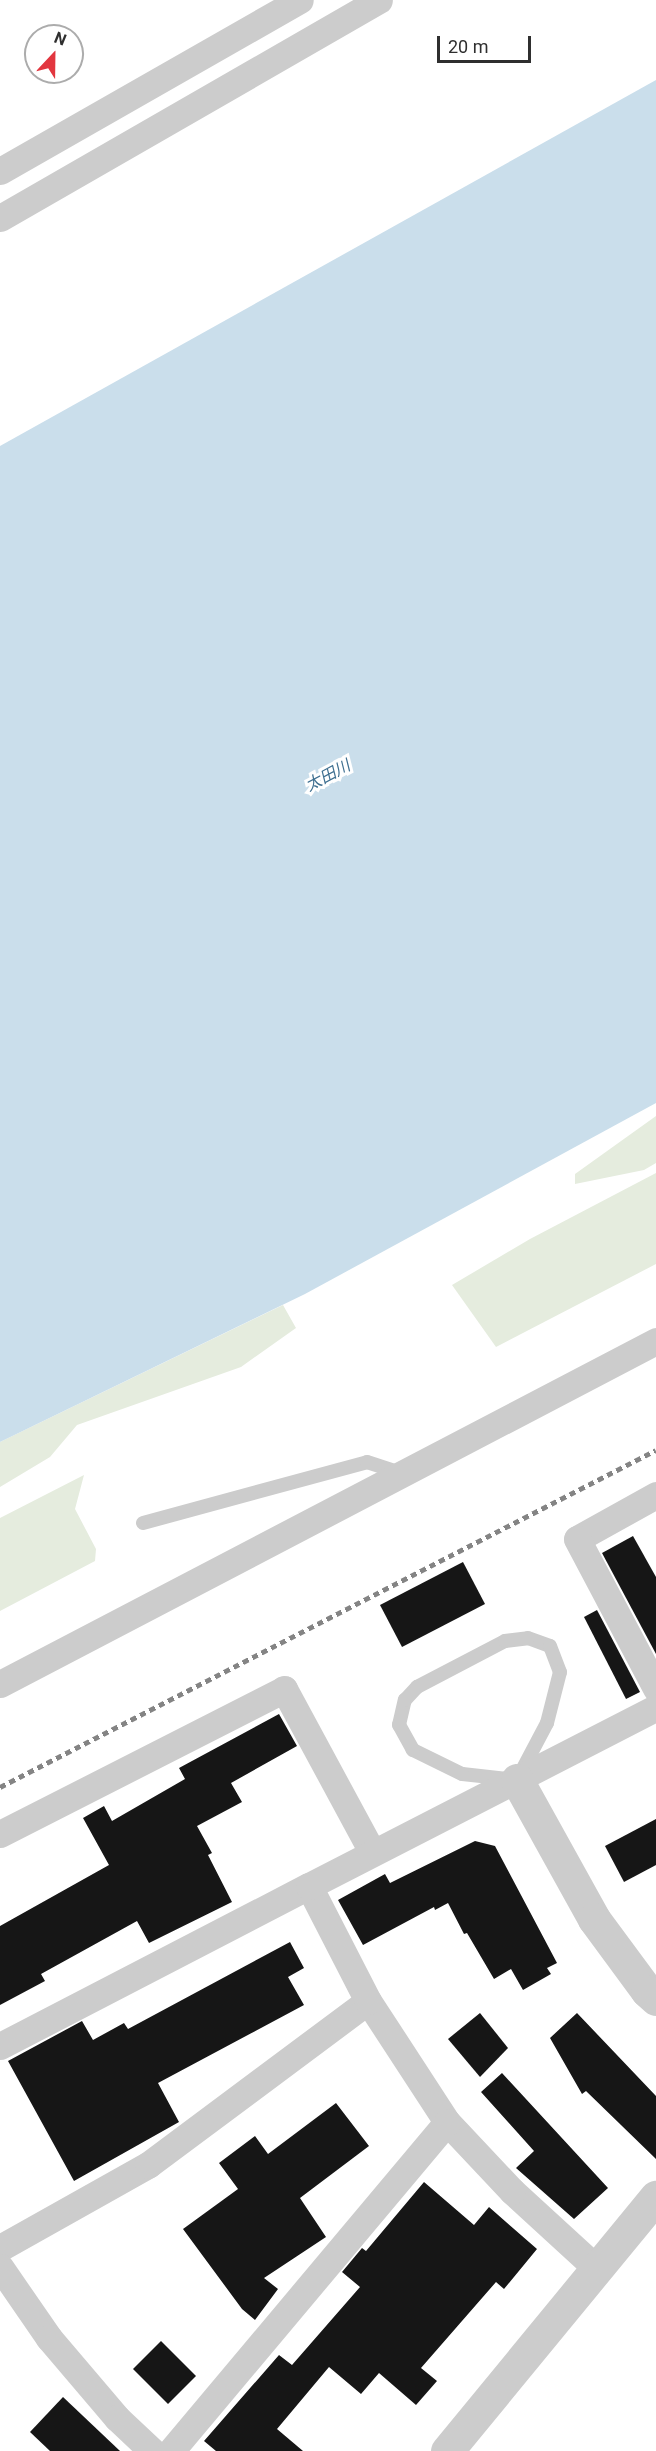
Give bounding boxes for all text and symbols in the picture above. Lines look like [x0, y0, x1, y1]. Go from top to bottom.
north arrow [24, 24, 84, 84]
scale bar [440, 24, 534, 62]
text: N [51, 28, 69, 50]
text: 20 m [448, 36, 488, 57]
water label: 太田川 [302, 756, 354, 796]

